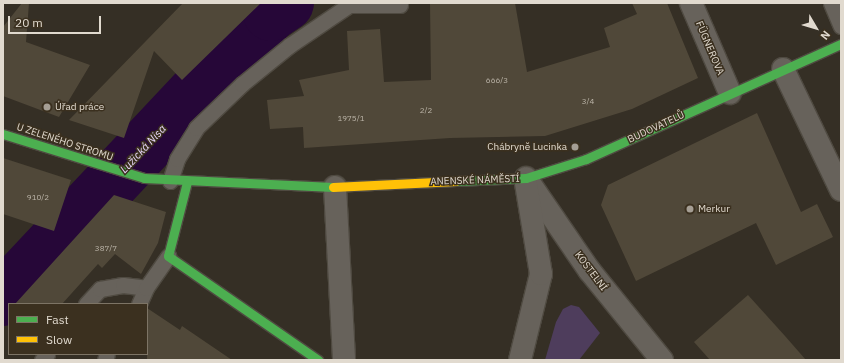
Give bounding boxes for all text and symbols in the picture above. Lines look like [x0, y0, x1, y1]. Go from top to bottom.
scale bar [10, 8, 103, 34]
north arrow [796, 8, 836, 48]
text: 20 m [15, 15, 43, 30]
street label: FÜGNEROVA [693, 19, 727, 77]
text: N [817, 28, 833, 43]
house number: 666/3 [486, 76, 508, 86]
house number: 3/4 [582, 97, 594, 107]
place label: Úřad práce [55, 101, 104, 113]
marker: Úřad práce [42, 102, 52, 112]
house number: 2/2 [420, 106, 432, 116]
street label: BUDOVATELŮ [626, 109, 686, 145]
house number: 1975/1 [337, 114, 365, 124]
street label: U ZELENÉHO STROMU [15, 121, 115, 163]
water label: Lužická Nisa [117, 122, 169, 176]
place label: Chábryně Lucinka [487, 141, 567, 153]
marker: Chábryně Lucinka [570, 142, 580, 152]
street label: ANENSKÉ NÁMĚSTÍ [430, 172, 520, 188]
house number: 910/2 [27, 193, 49, 203]
place label: Merkur [698, 203, 730, 215]
marker: Merkur [685, 204, 695, 214]
house number: 387/7 [95, 244, 117, 254]
street label: KOSTELNÍ [572, 249, 610, 293]
legend [8, 303, 148, 355]
text: Fast [46, 312, 69, 327]
text: Slow [46, 332, 72, 347]

